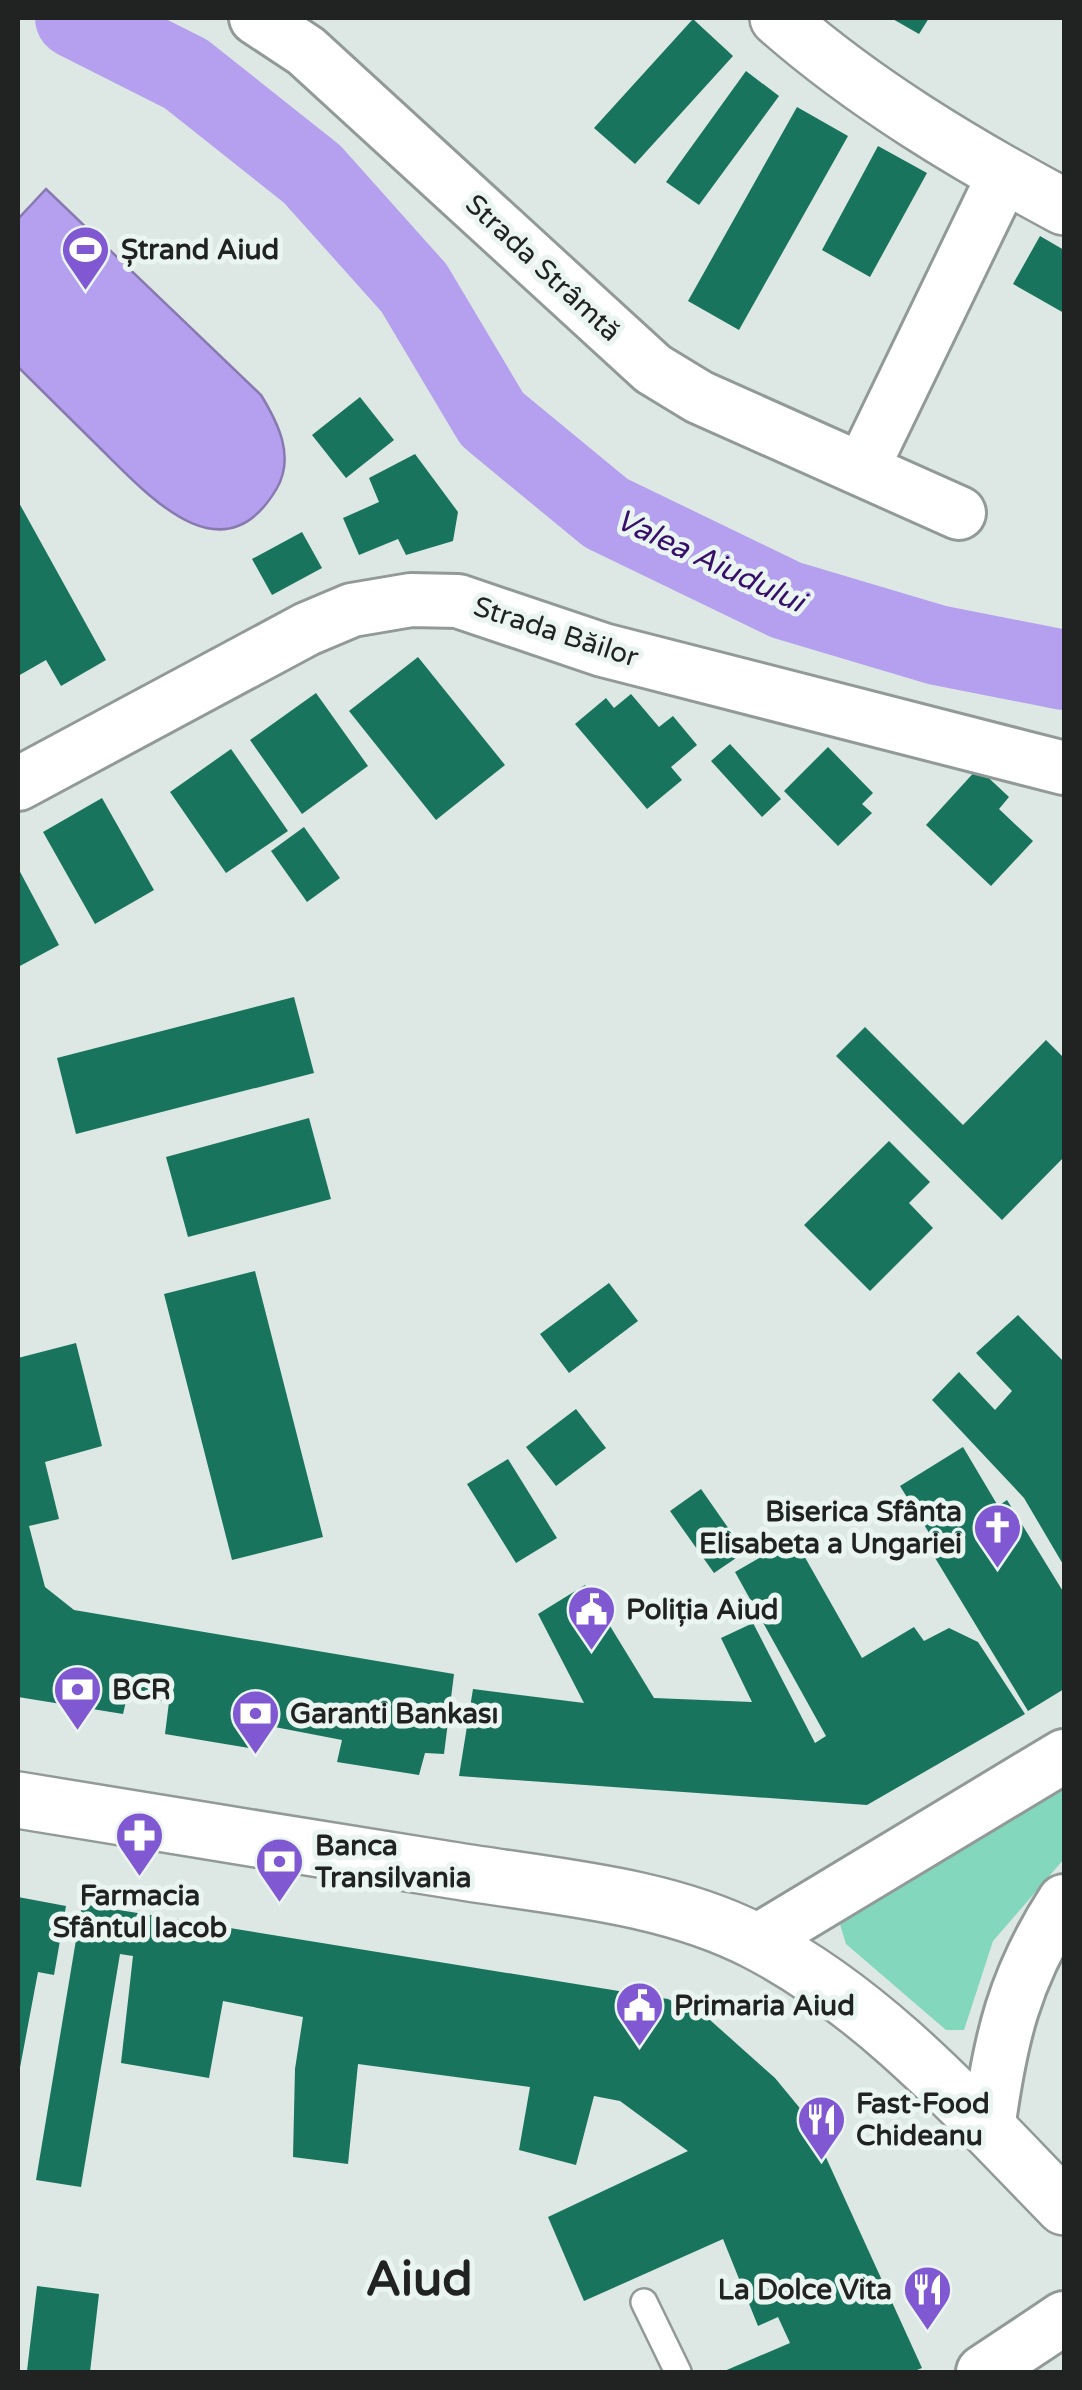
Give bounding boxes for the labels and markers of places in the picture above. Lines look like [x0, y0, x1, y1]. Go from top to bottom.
sports icon: Ștrand Aiud [60, 224, 112, 292]
place label: Ștrand Aiud [121, 233, 279, 267]
place label: Biserica Sfânta Elisabeta a Ungariei [699, 1495, 962, 1561]
church icon: Biserica Sfânta Elisabeta a Ungariei [971, 1502, 1023, 1570]
public building icon: Poliția Aiud [565, 1584, 617, 1652]
place label: Poliția Aiud [626, 1593, 778, 1627]
bank icon: BCR [51, 1664, 103, 1732]
place label: BCR [112, 1673, 171, 1707]
bank icon: Garanti Bankası [229, 1688, 281, 1756]
place label: Garanti Bankası [290, 1697, 498, 1731]
pharmacy icon: Farmacia Sfântul Iacob [114, 1810, 166, 1878]
place label: Banca Transilvania [314, 1829, 471, 1895]
bank icon: Banca Transilvania [254, 1836, 306, 1904]
place label: Farmacia Sfântul Iacob [53, 1879, 227, 1945]
public building icon: Primaria Aiud [613, 1980, 665, 2048]
place label: Primaria Aiud [674, 1989, 855, 2023]
place label: Fast-Food Chideanu [856, 2087, 990, 2153]
restaurant icon: Fast-Food Chideanu [795, 2094, 847, 2162]
restaurant icon: La Dolce Vita [901, 2264, 953, 2332]
place label: La Dolce Vita [718, 2273, 892, 2307]

